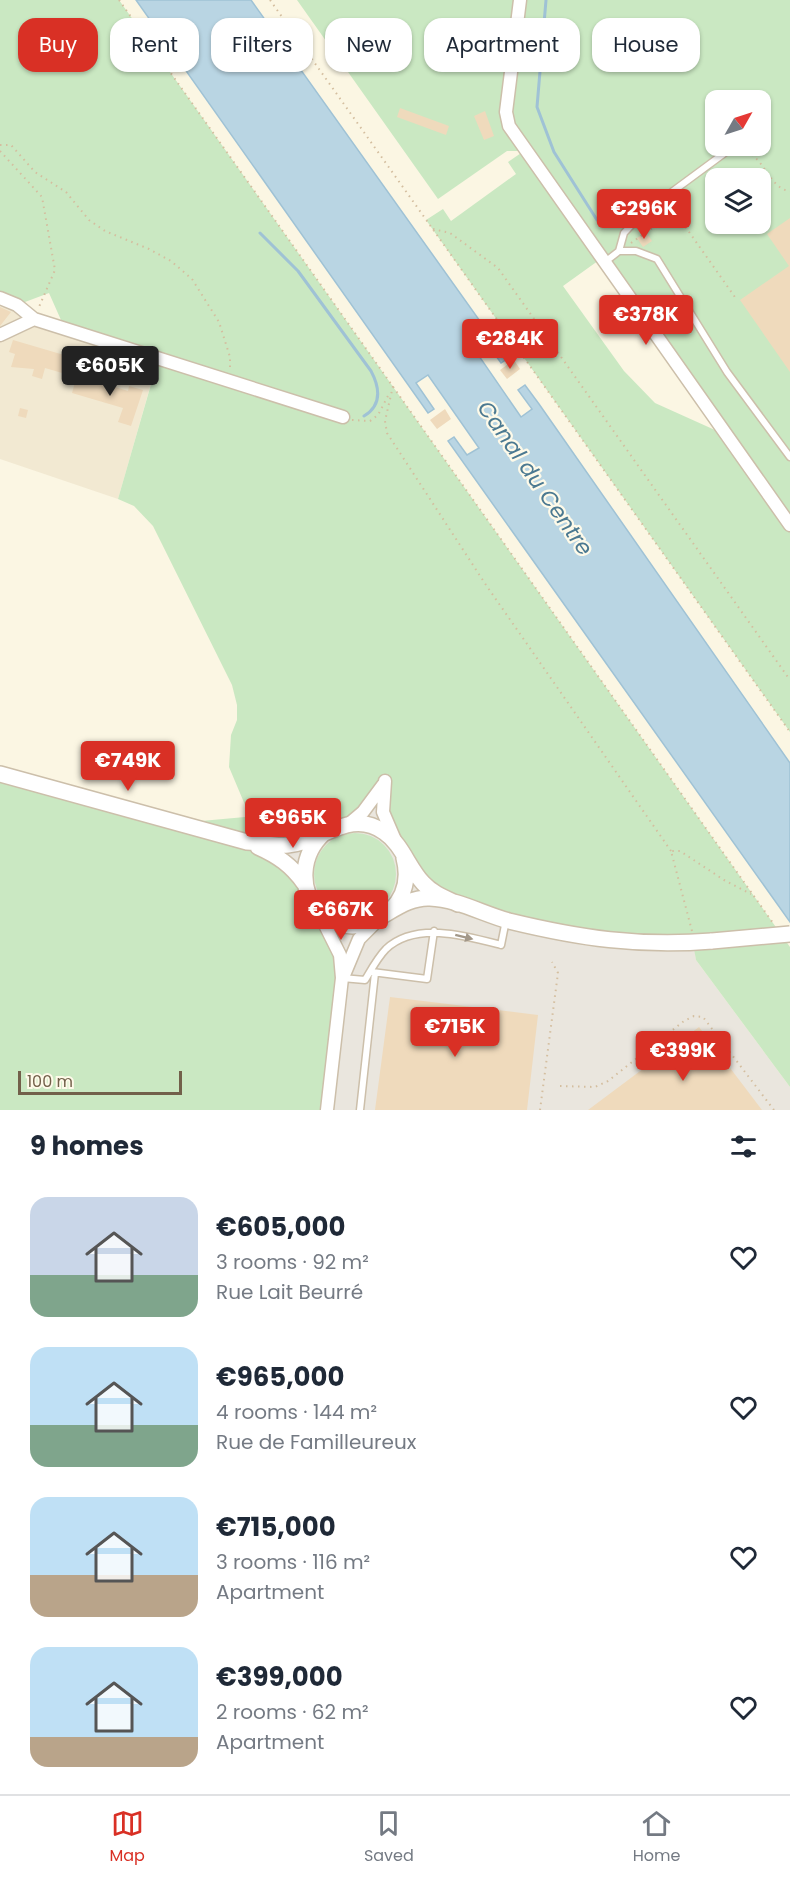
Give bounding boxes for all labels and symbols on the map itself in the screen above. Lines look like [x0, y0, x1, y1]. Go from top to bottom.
north arrow [705, 90, 771, 156]
pin: €296K [602, 189, 686, 240]
pin: €378K [604, 295, 688, 346]
pin: €284K [468, 319, 552, 370]
pin: €605K [68, 346, 152, 397]
water label: Canal du Centre [470, 394, 600, 562]
pin: €749K [86, 741, 170, 792]
pin: €965K [251, 798, 335, 849]
pin: €667K [299, 890, 383, 941]
one-way arrow [455, 932, 473, 942]
pin: €715K [413, 1007, 497, 1058]
pin: €399K [641, 1031, 725, 1082]
scale bar [18, 1068, 182, 1096]

